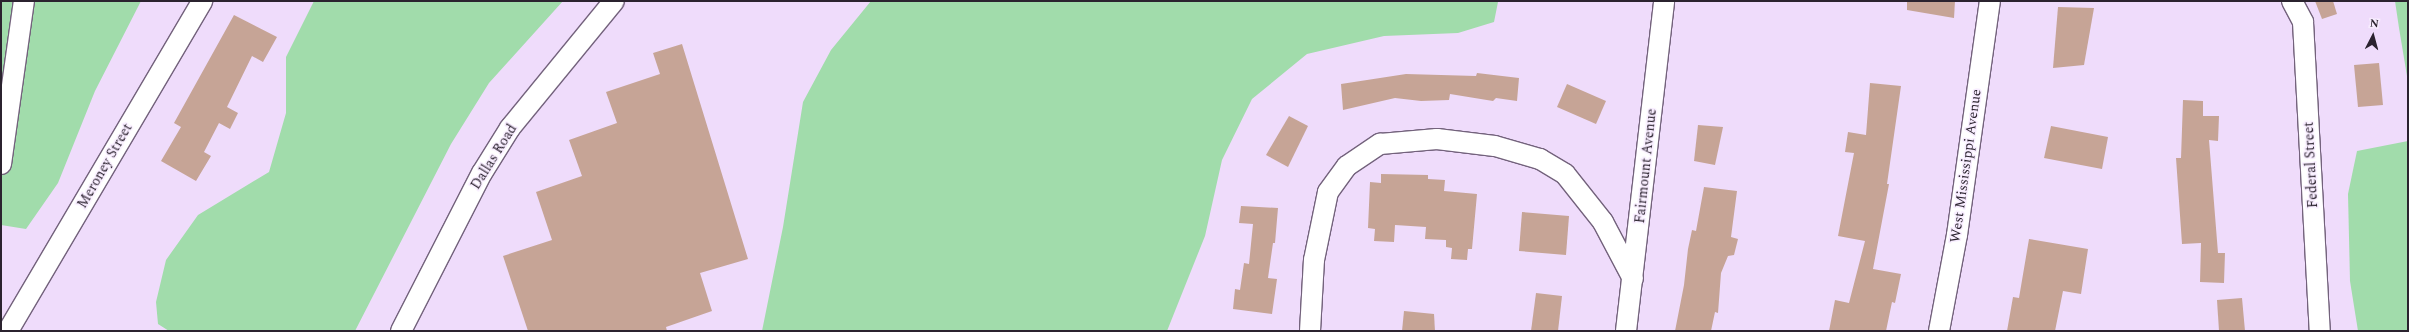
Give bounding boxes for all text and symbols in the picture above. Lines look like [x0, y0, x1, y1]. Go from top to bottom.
text: N [2369, 15, 2380, 32]
north arrow [2353, 16, 2393, 56]
street label: West Mississippi Avenue [1947, 88, 1985, 244]
street label: Fairmount Avenue [1632, 108, 1660, 224]
street label: Meroney Street [74, 121, 136, 211]
street label: Dallas Road [467, 121, 521, 193]
street label: Federal Street [2300, 121, 2322, 209]

